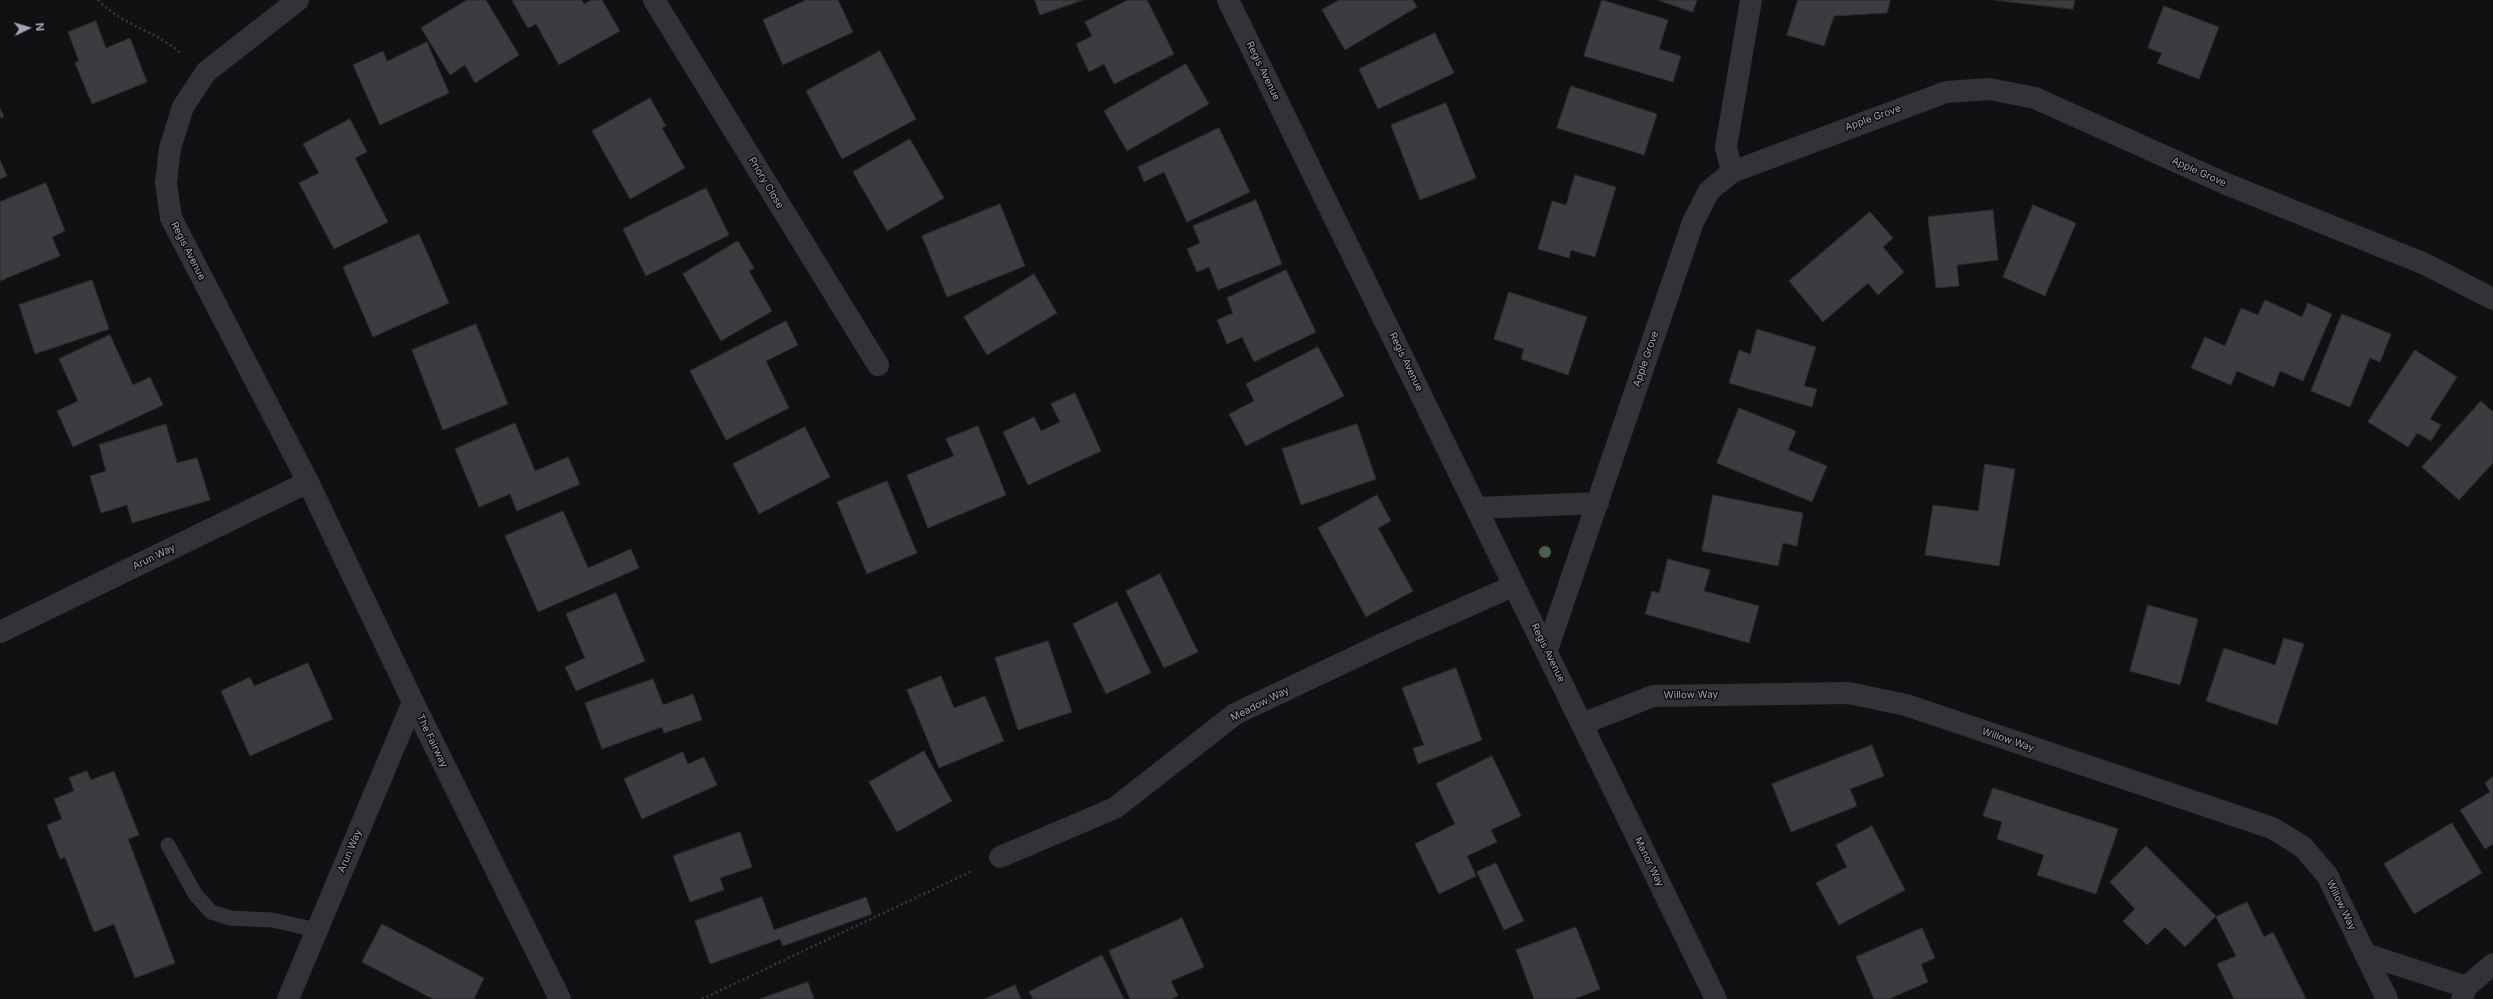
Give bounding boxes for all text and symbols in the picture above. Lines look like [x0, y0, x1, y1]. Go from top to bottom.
north arrow [8, 8, 48, 48]
text: N [33, 22, 47, 32]
street label: Regis Avenue [1244, 40, 1282, 102]
street label: Apple Grove [1844, 102, 1902, 134]
street label: Priory Close [746, 155, 786, 211]
street label: Apple Grove [2170, 155, 2228, 189]
street label: Regis Avenue [168, 220, 208, 282]
street label: Apple Grove [1631, 329, 1661, 389]
street label: Regis Avenue [1387, 331, 1425, 393]
street label: Arun Way [131, 542, 177, 572]
street label: Regis Avenue [1529, 622, 1567, 684]
street label: Meadow Way [1229, 684, 1291, 724]
street label: Willow Way [1664, 689, 1718, 701]
street label: The Fairway [414, 712, 450, 770]
street label: Willow Way [1980, 725, 2036, 755]
street label: Arun Way [336, 828, 364, 874]
street label: Manor Way [1632, 835, 1666, 889]
street label: Willow Way [2324, 878, 2358, 932]

